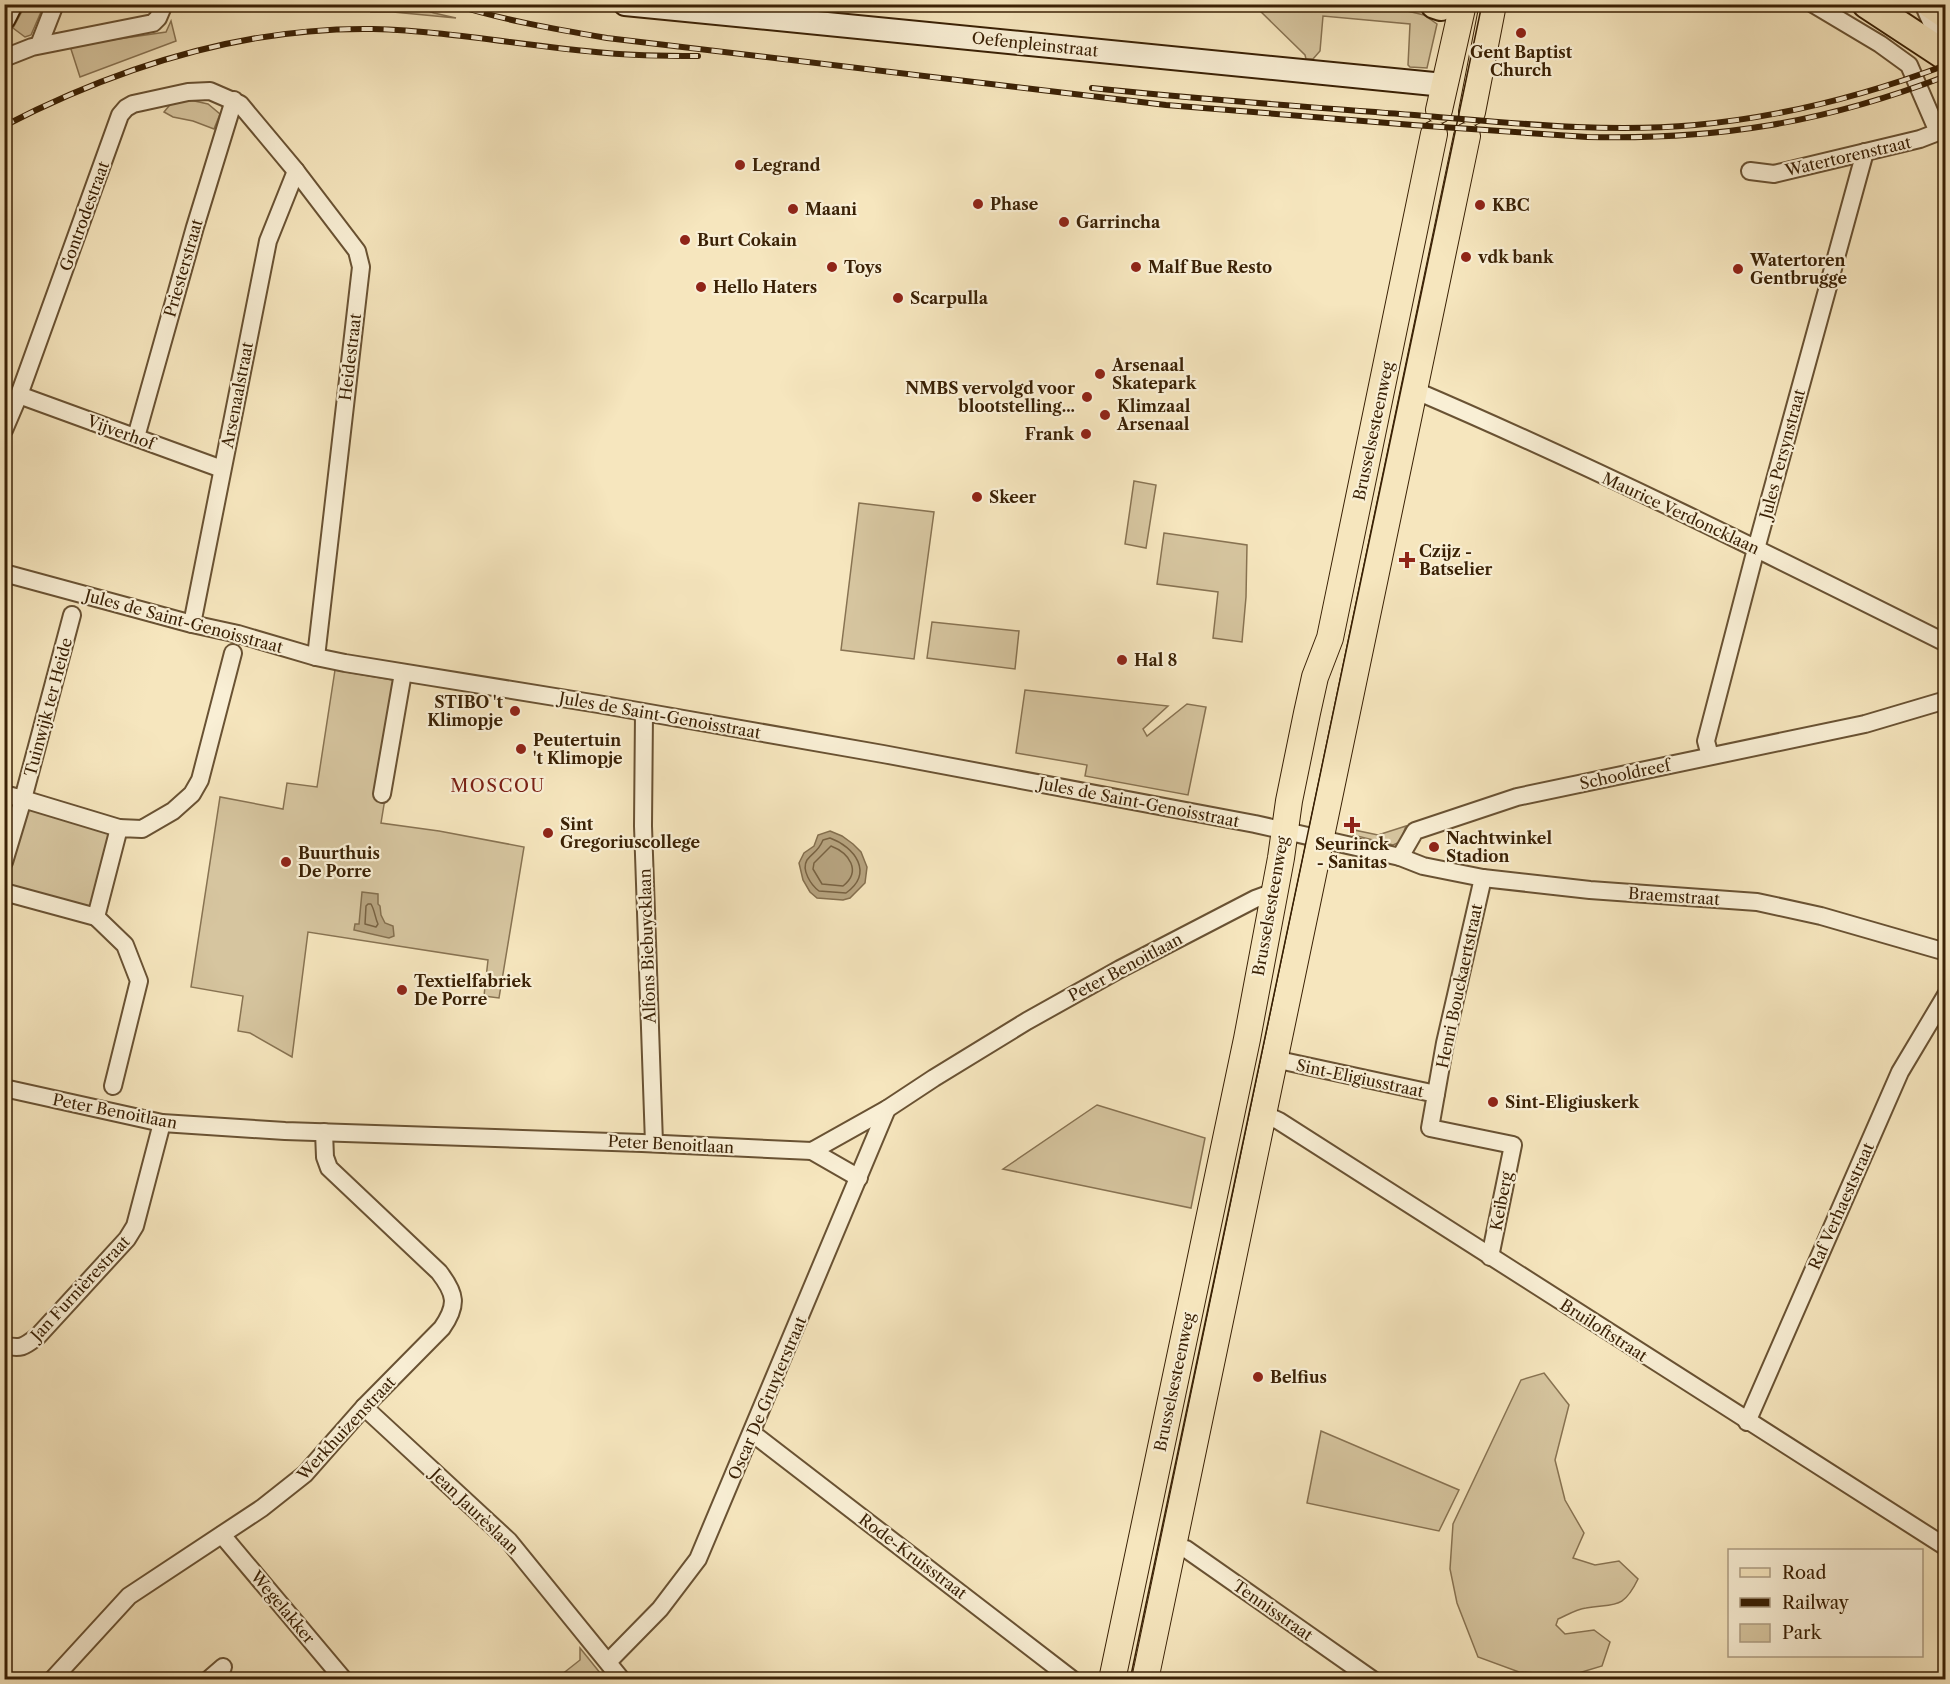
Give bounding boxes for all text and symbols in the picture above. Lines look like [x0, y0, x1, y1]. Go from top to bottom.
marker: Gent Baptist Church [1514, 26, 1528, 40]
street label: Oefenpleinstraat [971, 27, 1100, 61]
place label: Gent Baptist Church [1470, 42, 1573, 80]
street label: Watertorenstraat [1782, 132, 1913, 180]
place label: Legrand [752, 155, 821, 175]
street label: Gontrodestraat [55, 158, 113, 274]
marker: Legrand [733, 158, 747, 172]
place label: Phase [990, 194, 1039, 214]
place label: KBC [1492, 195, 1530, 215]
marker: Phase [971, 197, 985, 211]
marker: KBC [1473, 198, 1487, 212]
place label: Maani [805, 199, 857, 219]
marker: Maani [786, 202, 800, 216]
place label: Garrincha [1076, 212, 1161, 232]
marker: Garrincha [1057, 215, 1071, 229]
street label: Priesterstraat [159, 216, 207, 319]
place label: Burt Cokain [697, 230, 797, 250]
marker: Burt Cokain [678, 233, 692, 247]
place label: vdk bank [1477, 247, 1554, 267]
marker: vdk bank [1459, 250, 1473, 264]
place label: Watertoren Gentbrugge [1749, 250, 1848, 288]
place label: Toys [844, 257, 882, 277]
place label: Malf Bue Resto [1148, 257, 1272, 277]
marker: Toys [825, 260, 839, 274]
marker: Malf Bue Resto [1129, 260, 1143, 274]
marker: Watertoren Gentbrugge [1731, 262, 1745, 276]
place label: Hello Haters [713, 277, 817, 297]
marker: Hello Haters [694, 280, 708, 294]
place label: Scarpulla [910, 288, 989, 308]
marker: Scarpulla [891, 291, 905, 305]
street label: Heidestraat [335, 312, 365, 402]
street label: Arsenaalstraat [217, 340, 257, 451]
place label: Arsenaal Skatepark [1111, 355, 1197, 393]
street label: Brusselsesteenweg [1349, 359, 1398, 502]
marker: Arsenaal Skatepark [1093, 367, 1107, 381]
place label: NMBS vervolgd voor blootstelling... [905, 378, 1075, 416]
street label: Jules Persynstraat [1754, 387, 1809, 524]
marker: NMBS vervolgd voor blootstelling... [1080, 390, 1094, 404]
place label: Klimzaal Arsenaal [1116, 396, 1191, 434]
marker: Klimzaal Arsenaal [1098, 408, 1112, 422]
street label: Vijverhof [84, 410, 160, 454]
place label: Frank [1025, 424, 1074, 444]
marker: Frank [1079, 427, 1093, 441]
street label: Maurice Verdoncklaan [1599, 468, 1763, 558]
place label: Skeer [989, 487, 1036, 507]
marker: Skeer [970, 490, 984, 504]
place label: Czijz - Batselier [1419, 541, 1492, 579]
marker: Czijz - Batselier [1400, 553, 1414, 567]
street label: Jules de Saint-Genoisstraat [80, 584, 286, 657]
street label: Tuinwijk ter Heide [20, 635, 76, 779]
place label: Hal 8 [1134, 650, 1177, 670]
marker: Hal 8 [1115, 653, 1129, 667]
street label: Jules de Saint-Genoisstraat [555, 687, 763, 743]
place label: STIBO 't Klimopje [427, 692, 504, 730]
marker: STIBO 't Klimopje [508, 704, 522, 718]
place label: Peutertuin 't Klimopje [533, 730, 623, 768]
marker: Peutertuin 't Klimopje [514, 742, 528, 756]
street label: Schooldreef [1578, 754, 1674, 793]
street label: Jules de Saint-Genoisstraat [1034, 772, 1242, 831]
district label: MOSCOU [450, 775, 546, 797]
place label: Sint Gregoriuscollege [560, 814, 701, 852]
marker: Seurinck - Sanitas [1345, 818, 1359, 832]
marker: Sint Gregoriuscollege [541, 826, 555, 840]
place label: Nachtwinkel Stadion [1446, 828, 1552, 866]
street label: Brusselsesteenweg [1248, 834, 1292, 977]
place label: Seurinck - Sanitas [1315, 834, 1390, 872]
marker: Nachtwinkel Stadion [1427, 840, 1441, 854]
place label: Buurthuis De Porre [298, 843, 380, 881]
marker: Buurthuis De Porre [279, 855, 293, 869]
street label: Alfons Biebuycklaan [634, 868, 660, 1025]
street label: Braemstraat [1628, 883, 1721, 909]
street label: Henri Bouckaertstraat [1432, 901, 1486, 1070]
street label: Peter Benoitlaan [1064, 928, 1186, 1006]
place label: Textielfabriek De Porre [414, 971, 532, 1009]
marker: Textielfabriek De Porre [395, 983, 409, 997]
street label: Sint-Eligiusstraat [1294, 1055, 1426, 1101]
street label: Peter Benoitlaan [51, 1089, 179, 1133]
place label: Sint-Eligiuskerk [1505, 1092, 1640, 1112]
marker: Sint-Eligiuskerk [1486, 1095, 1500, 1109]
street label: Peter Benoitlaan [607, 1131, 735, 1157]
street label: Raf Verhaeststraat [1804, 1139, 1878, 1273]
street label: Keiberg [1485, 1169, 1517, 1232]
street label: Jan Furnièrestraat [24, 1231, 134, 1347]
street label: Bruiloftstraat [1557, 1294, 1652, 1366]
street label: Brusselsesteenweg [1150, 1310, 1199, 1453]
street label: Oscar De Gruyterstraat [724, 1313, 811, 1483]
place label: Belfius [1270, 1367, 1327, 1387]
marker: Belfius [1251, 1370, 1265, 1384]
street label: Werkhuizenstraat [292, 1372, 400, 1485]
street label: Jean Jaurèslaan [425, 1462, 523, 1558]
street label: Rode-Kruisstraat [855, 1509, 971, 1603]
legend [1728, 1549, 1923, 1657]
text: Road [1782, 1562, 1827, 1584]
street label: Wegelakker [246, 1566, 319, 1648]
street label: Tennisstraat [1229, 1575, 1317, 1645]
text: Railway [1782, 1592, 1850, 1614]
text: Park [1782, 1622, 1823, 1644]

